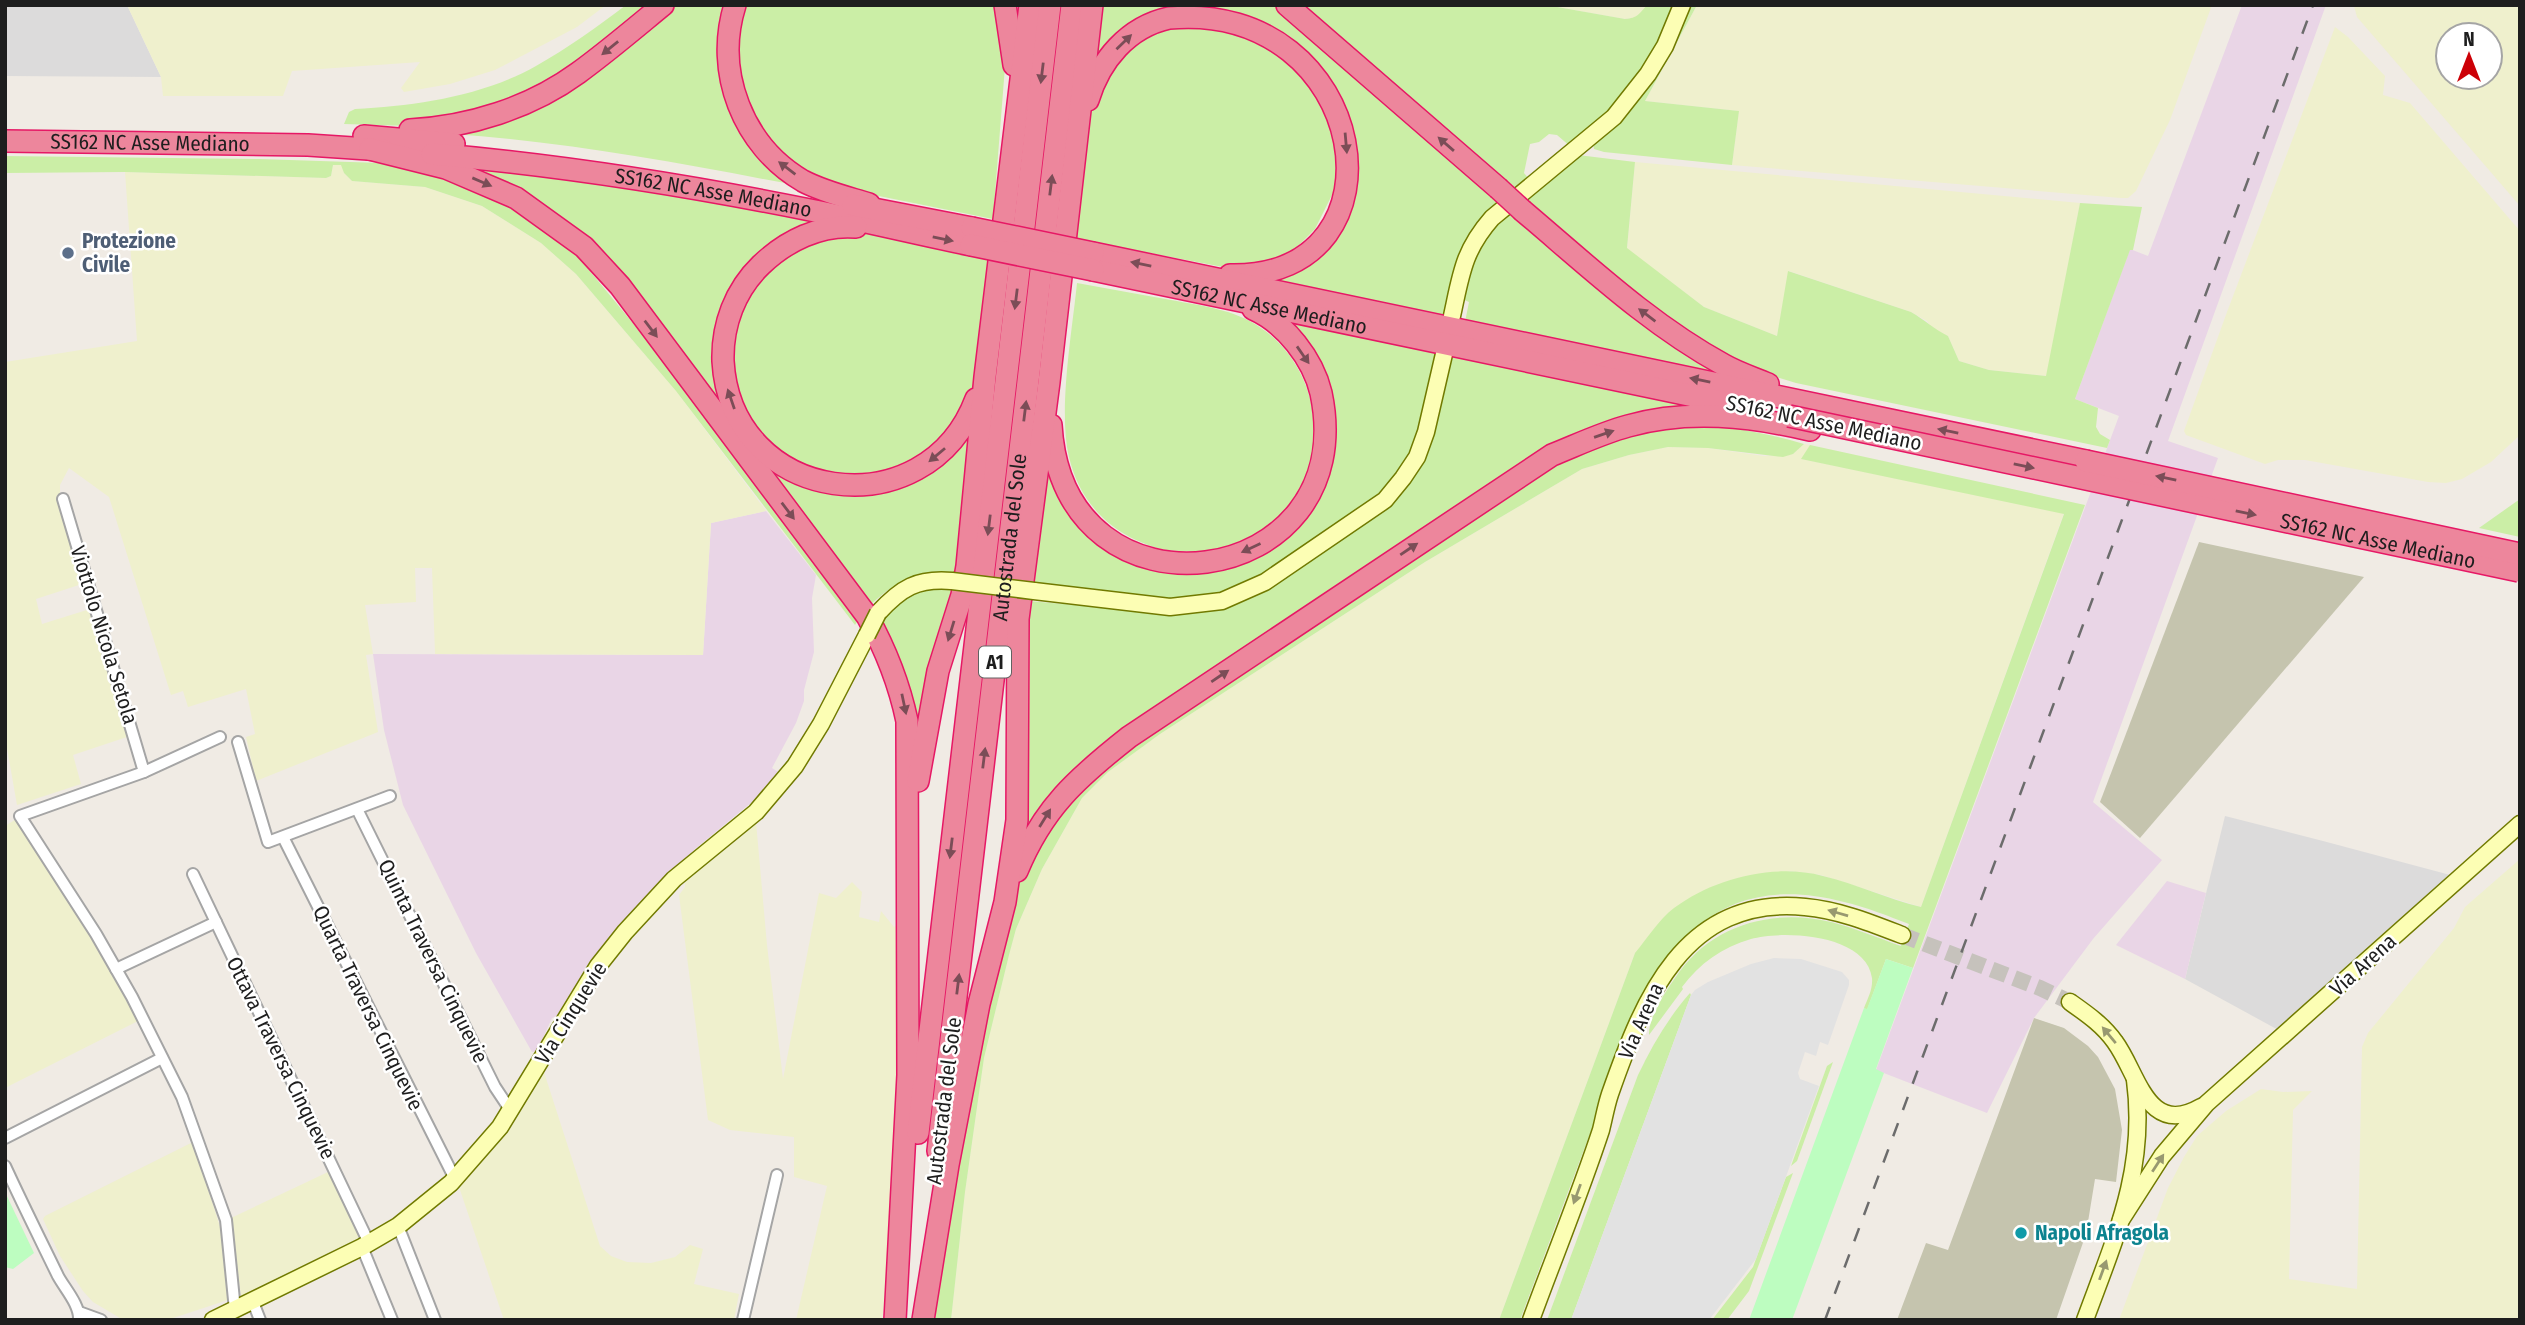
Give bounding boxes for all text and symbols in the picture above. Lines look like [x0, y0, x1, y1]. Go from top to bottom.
north arrow [2434, 21, 2504, 91]
text: N [2463, 28, 2475, 51]
one-way arrow [1115, 34, 1132, 50]
one-way arrow [601, 40, 619, 55]
one-way arrow [1037, 62, 1048, 84]
street label: SS162 NC Asse Mediano [50, 129, 250, 157]
one-way arrow [1341, 133, 1352, 155]
one-way arrow [1438, 137, 1455, 152]
one-way arrow [778, 161, 796, 176]
street label: SS162 NC Asse Mediano [613, 163, 814, 223]
one-way arrow [1046, 174, 1057, 196]
one-way arrow [472, 177, 493, 188]
place label: Protezione Civile [82, 228, 176, 278]
one-way arrow [932, 234, 954, 245]
marker: Protezione Civile [60, 245, 76, 261]
one-way arrow [1130, 258, 1152, 269]
street label: SS162 NC Asse Mediano [1169, 274, 1369, 340]
one-way arrow [1010, 288, 1021, 310]
one-way arrow [1638, 307, 1656, 322]
one-way arrow [644, 320, 659, 338]
one-way arrow [1296, 346, 1310, 364]
one-way arrow [1689, 374, 1711, 385]
one-way arrow [725, 389, 736, 410]
street label: SS162 NC Asse Mediano [1724, 390, 1924, 456]
one-way arrow [1019, 400, 1030, 422]
one-way arrow [1937, 426, 1959, 437]
one-way arrow [1594, 428, 1615, 439]
one-way arrow [928, 447, 946, 463]
street label: Autostrada del Sole [987, 452, 1032, 622]
one-way arrow [2013, 460, 2035, 471]
one-way arrow [2154, 472, 2176, 483]
one-way arrow [781, 502, 795, 520]
one-way arrow [2235, 508, 2257, 519]
street label: SS162 NC Asse Mediano [2278, 508, 2478, 574]
one-way arrow [984, 514, 995, 536]
street label: Viottolo Nicola Setola [64, 543, 144, 727]
one-way arrow [1241, 543, 1261, 554]
one-way arrow [1399, 543, 1419, 556]
one-way arrow [945, 621, 955, 642]
road number: A1 [979, 646, 1011, 678]
one-way arrow [1211, 669, 1229, 683]
one-way arrow [898, 693, 909, 715]
one-way arrow [979, 747, 990, 769]
one-way arrow [1038, 809, 1051, 828]
one-way arrow [946, 837, 957, 859]
street label: Quinta Traversa Cinquevie [372, 855, 494, 1067]
street label: Quarta Traversa Cinquevie [307, 901, 429, 1115]
one-way arrow [1826, 907, 1848, 918]
street label: Via Arena [2324, 928, 2402, 1002]
street label: Ottava Traversa Cinquevie [221, 953, 341, 1163]
street label: Via Cinquevie [529, 957, 613, 1069]
one-way arrow [952, 973, 963, 995]
street label: Via Arena [1613, 979, 1669, 1063]
street label: Autostrada del Sole [921, 1016, 967, 1186]
one-way arrow [2102, 1027, 2117, 1044]
one-way arrow [2151, 1153, 2164, 1172]
one-way arrow [1571, 1183, 1582, 1204]
place label: Napoli Afragola [2035, 1220, 2169, 1246]
marker: Napoli Afragola [2013, 1225, 2029, 1241]
one-way arrow [2098, 1260, 2109, 1281]

